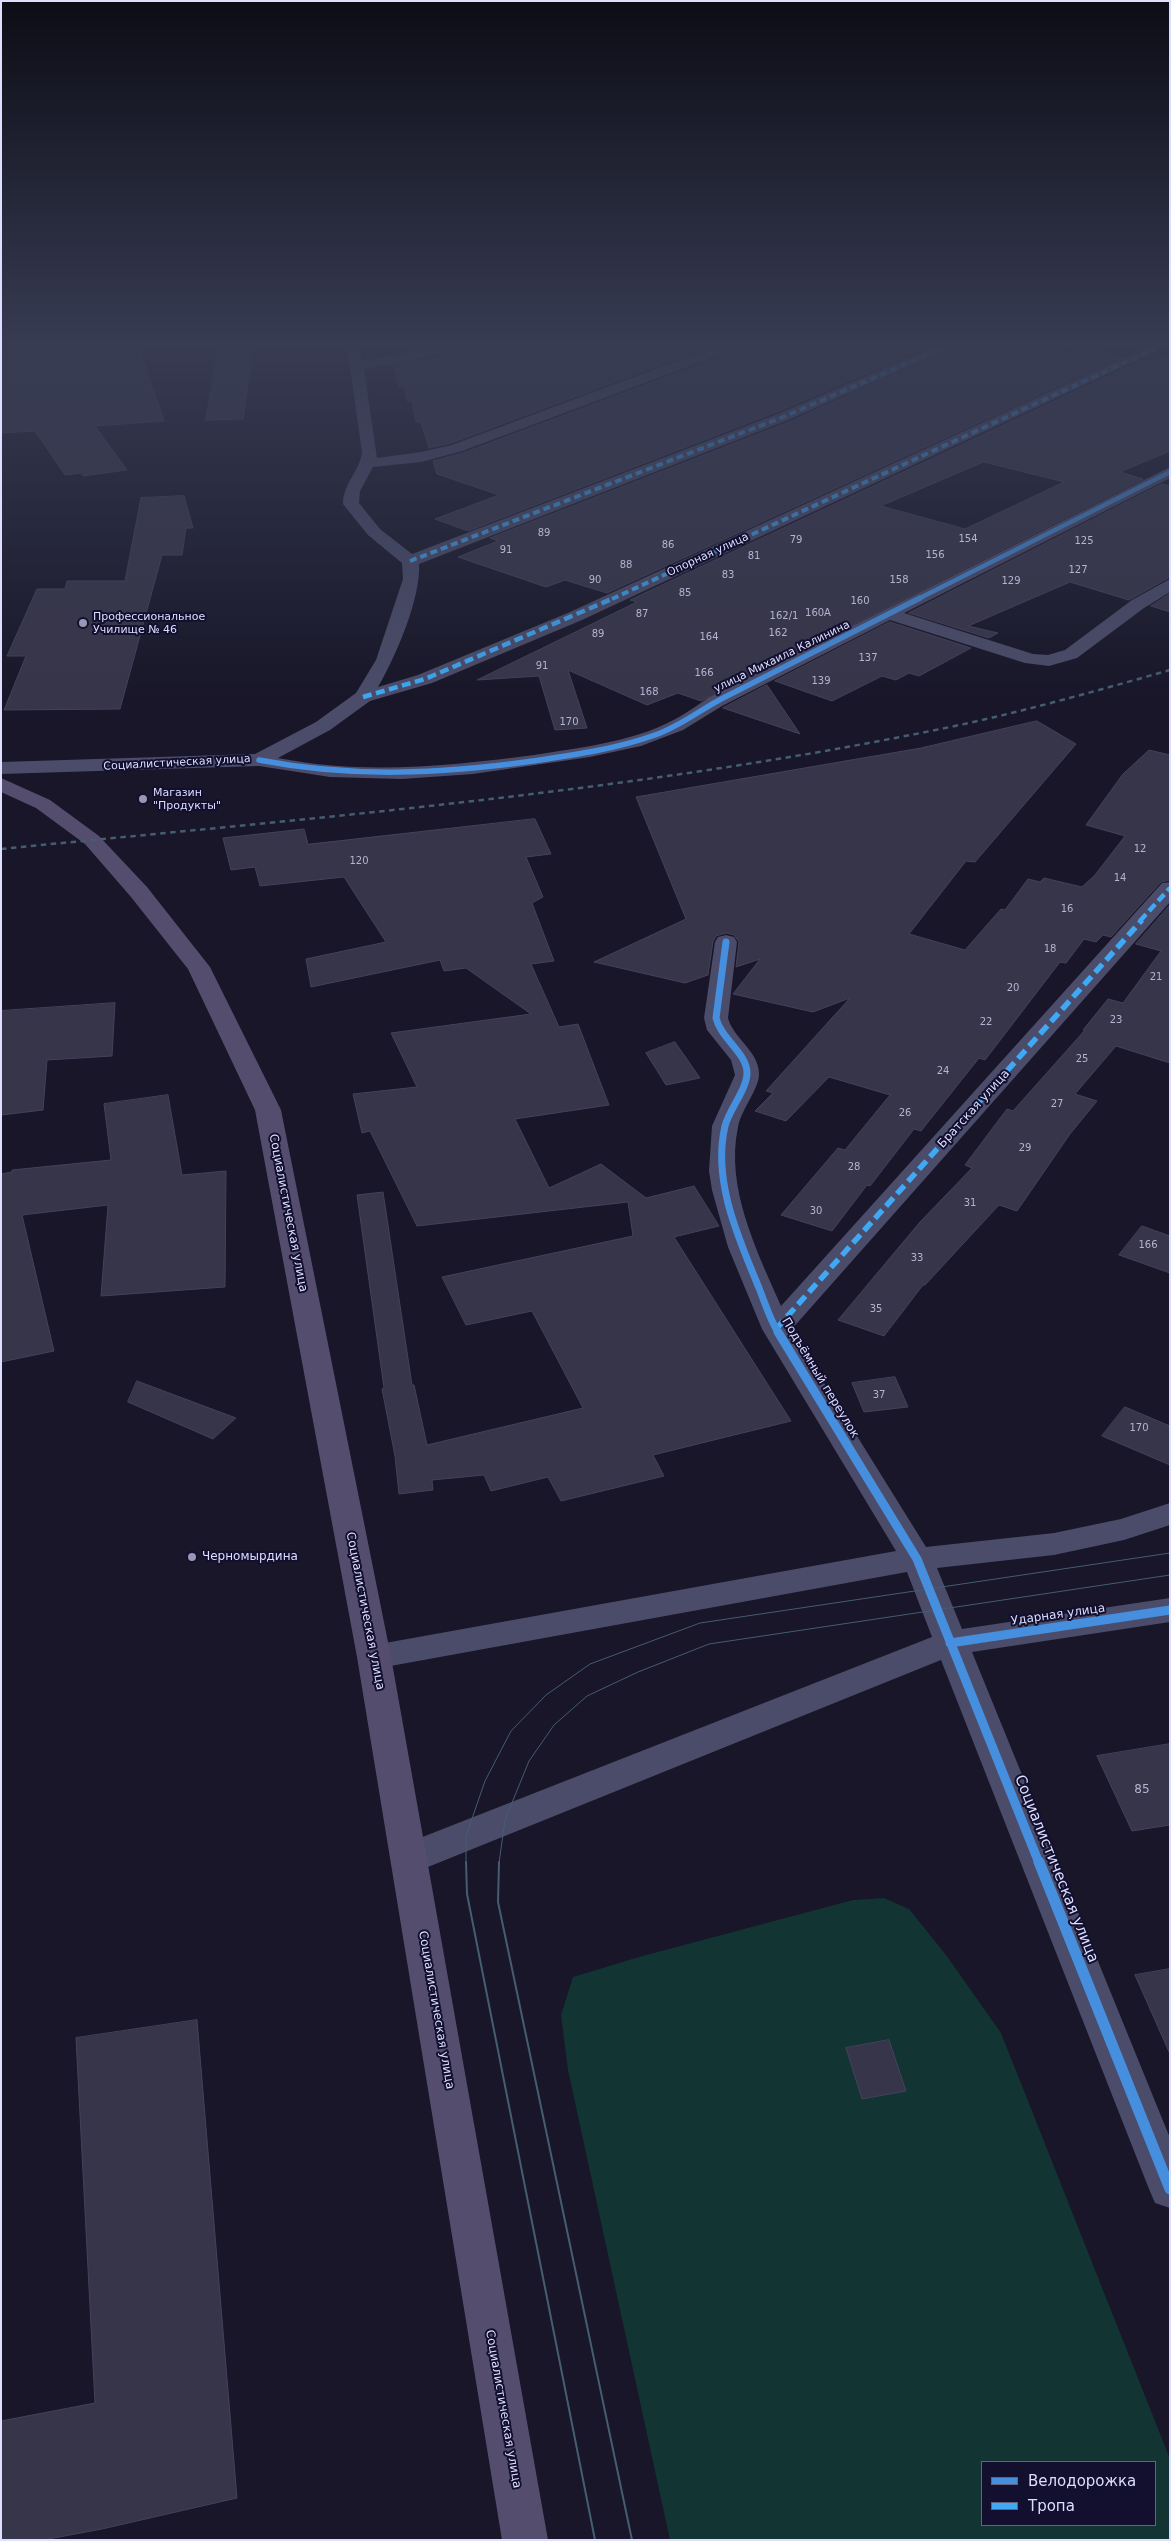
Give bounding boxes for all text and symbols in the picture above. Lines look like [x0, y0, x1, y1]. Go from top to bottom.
house number: 89 [538, 527, 550, 539]
street label: Опорная улица [665, 530, 751, 580]
house number: 154 [958, 533, 978, 545]
house number: 79 [790, 534, 802, 546]
house number: 125 [1074, 535, 1094, 547]
house number: 86 [662, 539, 674, 551]
house number: 91 [500, 544, 512, 556]
house number: 156 [925, 549, 945, 561]
house number: 81 [748, 550, 760, 562]
house number: 88 [620, 559, 632, 571]
house number: 127 [1068, 564, 1088, 576]
house number: 83 [722, 569, 734, 581]
house number: 90 [589, 574, 601, 586]
house number: 158 [889, 574, 909, 586]
house number: 129 [1001, 575, 1021, 587]
house number: 85 [679, 587, 691, 599]
house number: 160 [850, 595, 870, 607]
house number: 160А [805, 607, 831, 619]
house number: 87 [636, 608, 648, 620]
place label: Профессиональное Училище № 46 [93, 610, 205, 636]
house number: 162/1 [770, 610, 798, 622]
marker: Профессиональное Училище № 46 [77, 617, 89, 629]
street label: улица Михаила Калинина [712, 618, 852, 696]
house number: 162 [768, 627, 788, 639]
house number: 89 [592, 628, 604, 640]
house number: 164 [699, 631, 719, 643]
house number: 137 [858, 652, 878, 664]
house number: 91 [536, 660, 548, 672]
house number: 166 [694, 667, 714, 679]
house number: 139 [811, 675, 831, 687]
house number: 168 [639, 686, 659, 698]
house number: 170 [559, 716, 579, 728]
street label: Социалистическая улица [103, 753, 251, 773]
place label: Магазин "Продукты" [153, 786, 221, 812]
marker: Магазин "Продукты" [137, 793, 149, 805]
house number: 12 [1134, 843, 1146, 855]
house number: 120 [349, 855, 369, 867]
house number: 14 [1114, 872, 1126, 884]
house number: 16 [1061, 903, 1073, 915]
house number: 18 [1044, 943, 1056, 955]
house number: 21 [1150, 971, 1162, 983]
house number: 20 [1007, 982, 1019, 994]
house number: 23 [1110, 1014, 1122, 1026]
house number: 22 [980, 1016, 992, 1028]
house number: 25 [1076, 1053, 1088, 1065]
house number: 24 [937, 1065, 949, 1077]
street label: Братская улица [935, 1067, 1013, 1151]
house number: 27 [1051, 1098, 1063, 1110]
house number: 26 [899, 1107, 911, 1119]
street label: Социалистическая улица [266, 1133, 310, 1293]
house number: 29 [1019, 1142, 1031, 1154]
house number: 28 [848, 1161, 860, 1173]
house number: 31 [964, 1197, 976, 1209]
house number: 30 [810, 1205, 822, 1217]
house number: 166 [1138, 1239, 1158, 1251]
house number: 33 [911, 1252, 923, 1264]
house number: 35 [870, 1303, 882, 1315]
street label: Подъёмный переулок [778, 1315, 862, 1441]
house number: 37 [873, 1389, 885, 1401]
house number: 170 [1129, 1422, 1149, 1434]
street label: Социалистическая улица [343, 1531, 387, 1691]
place label: Черномырдина [202, 1550, 298, 1564]
marker: Черномырдина [186, 1551, 198, 1563]
street label: Ударная улица [1010, 1601, 1106, 1629]
street label: Социалистическая улица [1010, 1773, 1102, 1965]
house number: 85 [1134, 1783, 1150, 1797]
street label: Социалистическая улица [415, 1930, 457, 2090]
street label: Социалистическая улица [482, 2329, 524, 2489]
legend [981, 2461, 1156, 2526]
text: Велодорожка [1028, 2472, 1136, 2490]
text: Тропа [1028, 2497, 1075, 2515]

